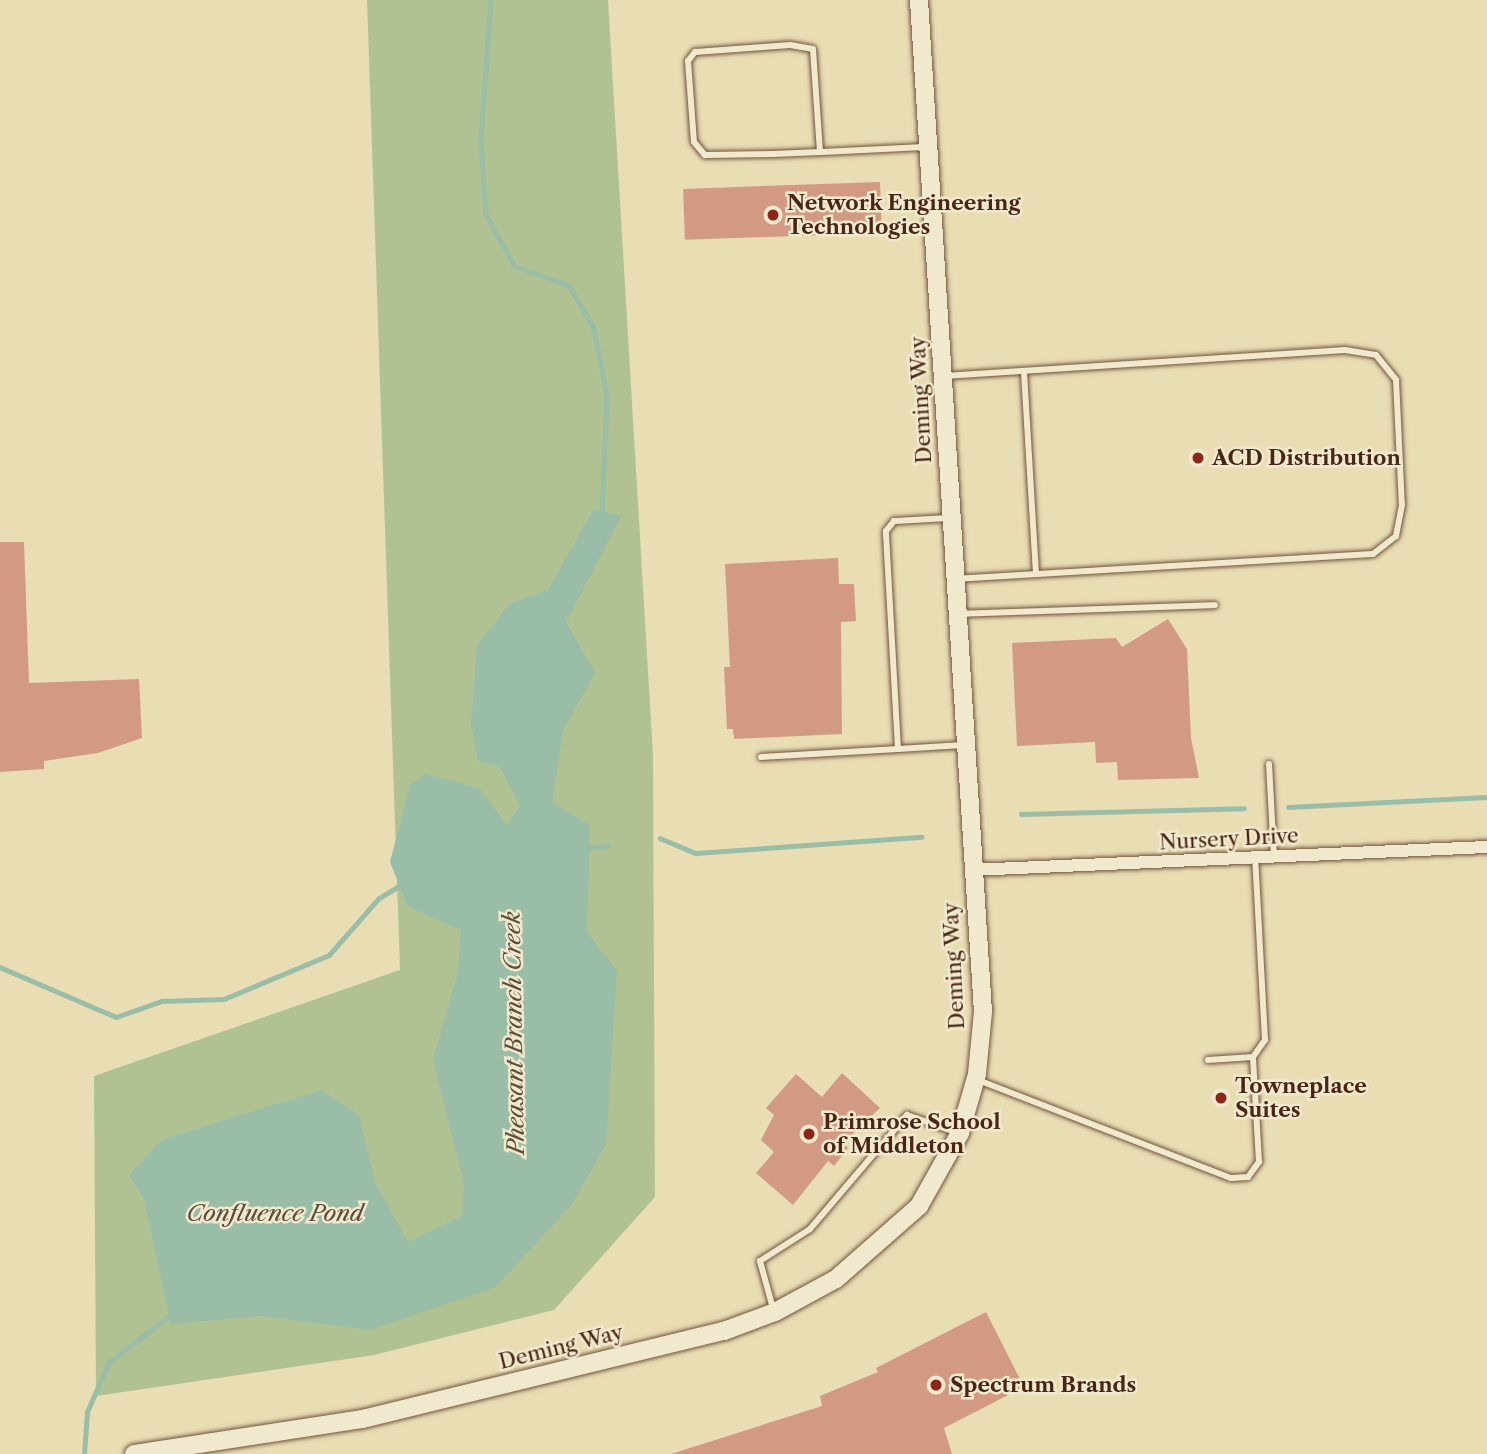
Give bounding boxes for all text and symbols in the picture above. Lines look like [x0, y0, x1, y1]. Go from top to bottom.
place label: Network Engineering Technologies [787, 190, 1021, 240]
marker: Network Engineering Technologies [765, 207, 781, 223]
street label: Deming Way [905, 335, 937, 465]
place label: ACD Distribution [1212, 445, 1401, 471]
marker: ACD Distribution [1190, 450, 1206, 466]
street label: Nursery Drive [1158, 823, 1300, 855]
street label: Deming Way [938, 901, 970, 1031]
water label: Pheasant Branch Creek [498, 911, 530, 1155]
place label: Towneplace Suites [1235, 1073, 1367, 1123]
marker: Towneplace Suites [1213, 1090, 1229, 1106]
place label: Primrose School of Middleton [823, 1109, 1001, 1159]
marker: Primrose School of Middleton [801, 1126, 817, 1142]
water label: Confluence Pond [187, 1199, 363, 1227]
street label: Deming Way [496, 1319, 626, 1375]
place label: Spectrum Brands [950, 1372, 1136, 1398]
marker: Spectrum Brands [928, 1377, 944, 1393]

